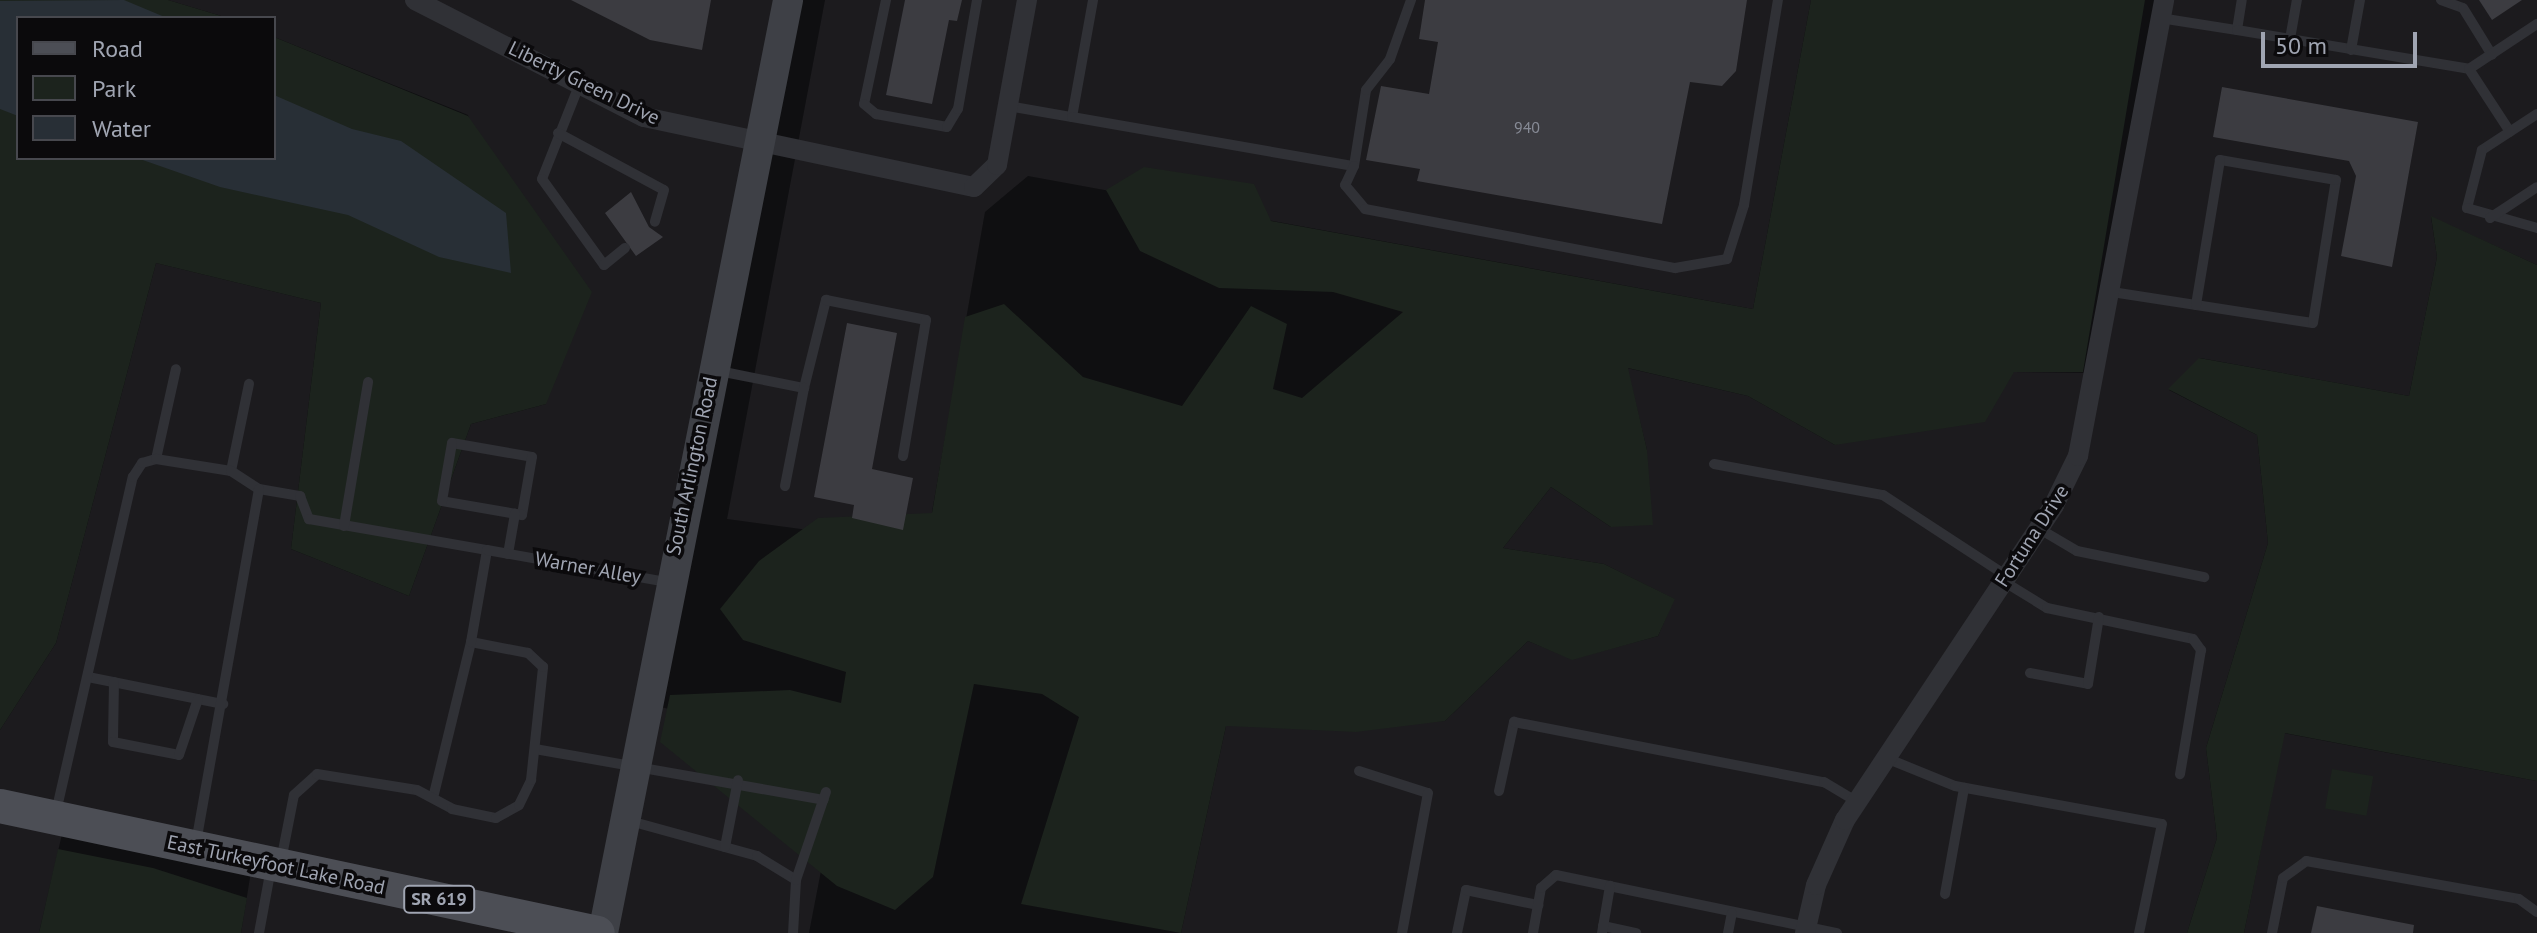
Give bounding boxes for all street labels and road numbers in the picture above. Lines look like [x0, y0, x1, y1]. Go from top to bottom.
street label: Liberty Green Drive [504, 36, 664, 130]
street label: South Arlington Road [661, 374, 723, 558]
street label: Fortuna Drive [1990, 480, 2074, 592]
street label: Warner Alley [533, 547, 643, 589]
street label: East Turkeyfoot Lake Road [164, 830, 388, 900]
road number: SR 619 [403, 885, 475, 913]

